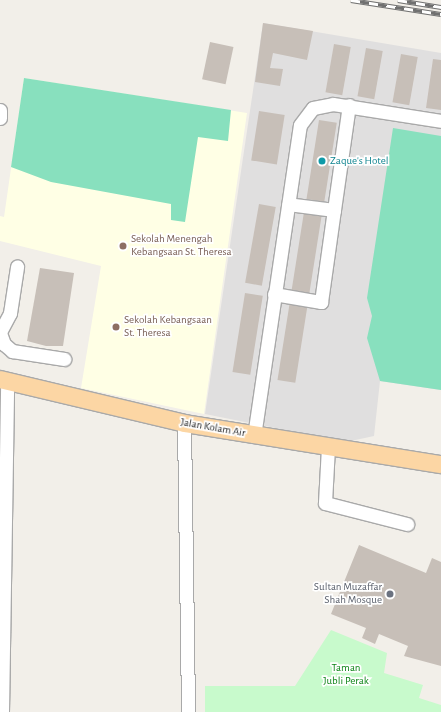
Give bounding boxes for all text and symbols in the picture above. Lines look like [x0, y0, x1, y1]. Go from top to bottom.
place label: Zaque's Hotel [330, 154, 388, 168]
marker: Zaque's Hotel [317, 156, 327, 166]
place label: Sekolah Menengah Kebangsaan St. Theresa [131, 233, 232, 259]
marker: Sekolah Menengah Kebangsaan St. Theresa [118, 241, 128, 251]
place label: Sekolah Kebangsaan St. Theresa [124, 314, 212, 340]
marker: Sekolah Kebangsaan St. Theresa [111, 322, 121, 332]
street label: Jalan Kolam Air [180, 416, 246, 440]
place label: Sultan Muzaffar Shah Mosque [314, 581, 382, 607]
marker: Sultan Muzaffar Shah Mosque [385, 589, 395, 599]
park label: Taman Jubli Perak [323, 662, 369, 688]

